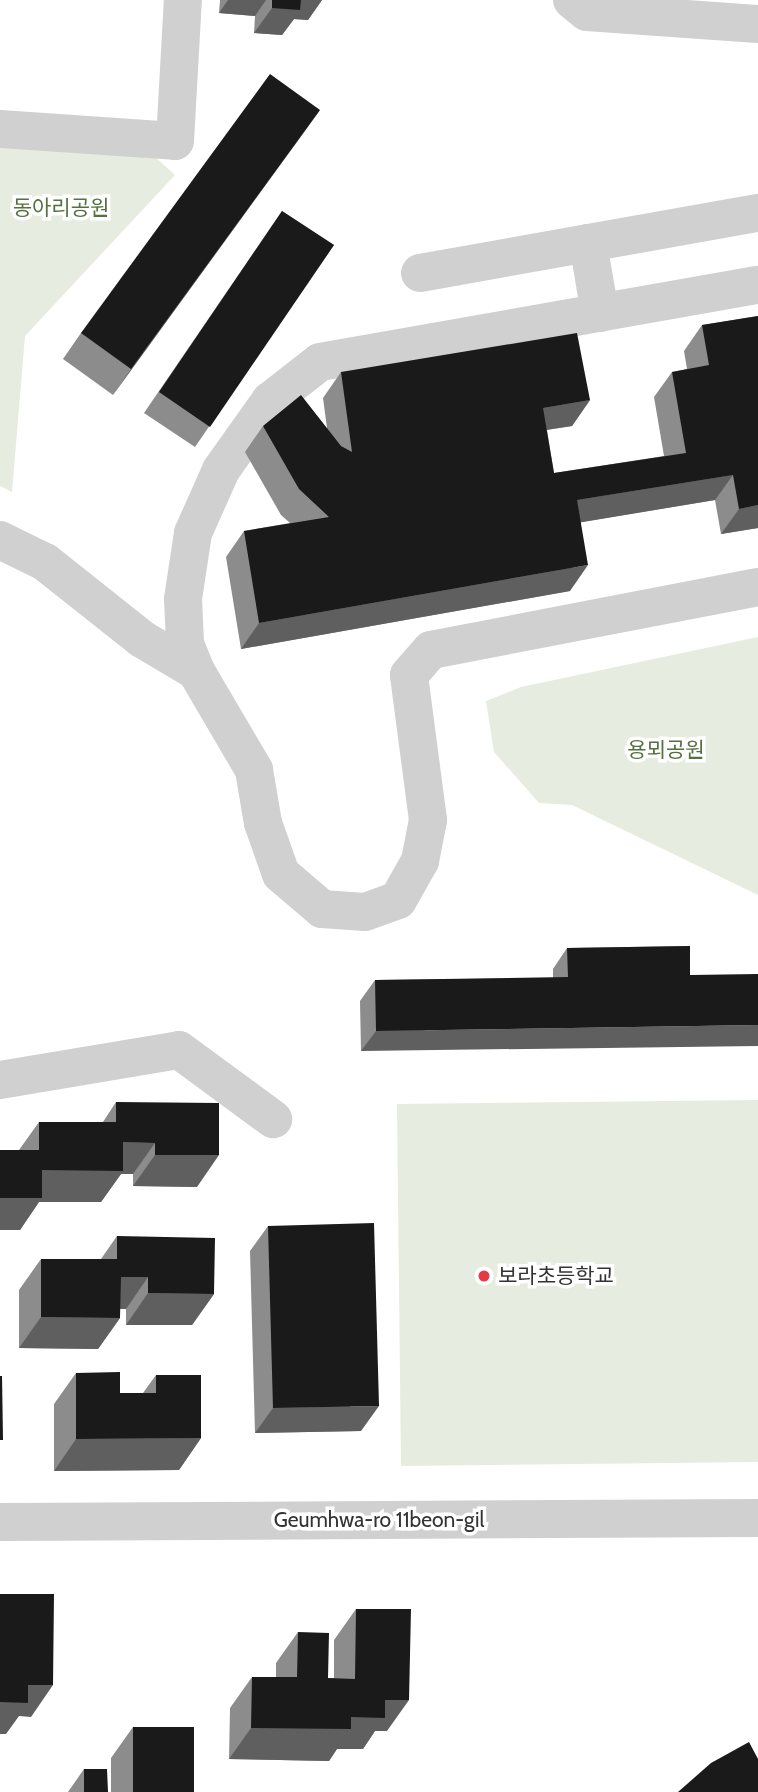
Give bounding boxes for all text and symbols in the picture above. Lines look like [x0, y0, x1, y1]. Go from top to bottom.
park label: 동아리공원 [13, 195, 109, 221]
park label: 용뫼공원 [627, 737, 705, 763]
place label: 보라초등학교 [498, 1263, 614, 1289]
marker: 보라초등학교 [476, 1268, 492, 1284]
street label: Geumhwa-ro 11beon-gil [274, 1507, 484, 1533]

